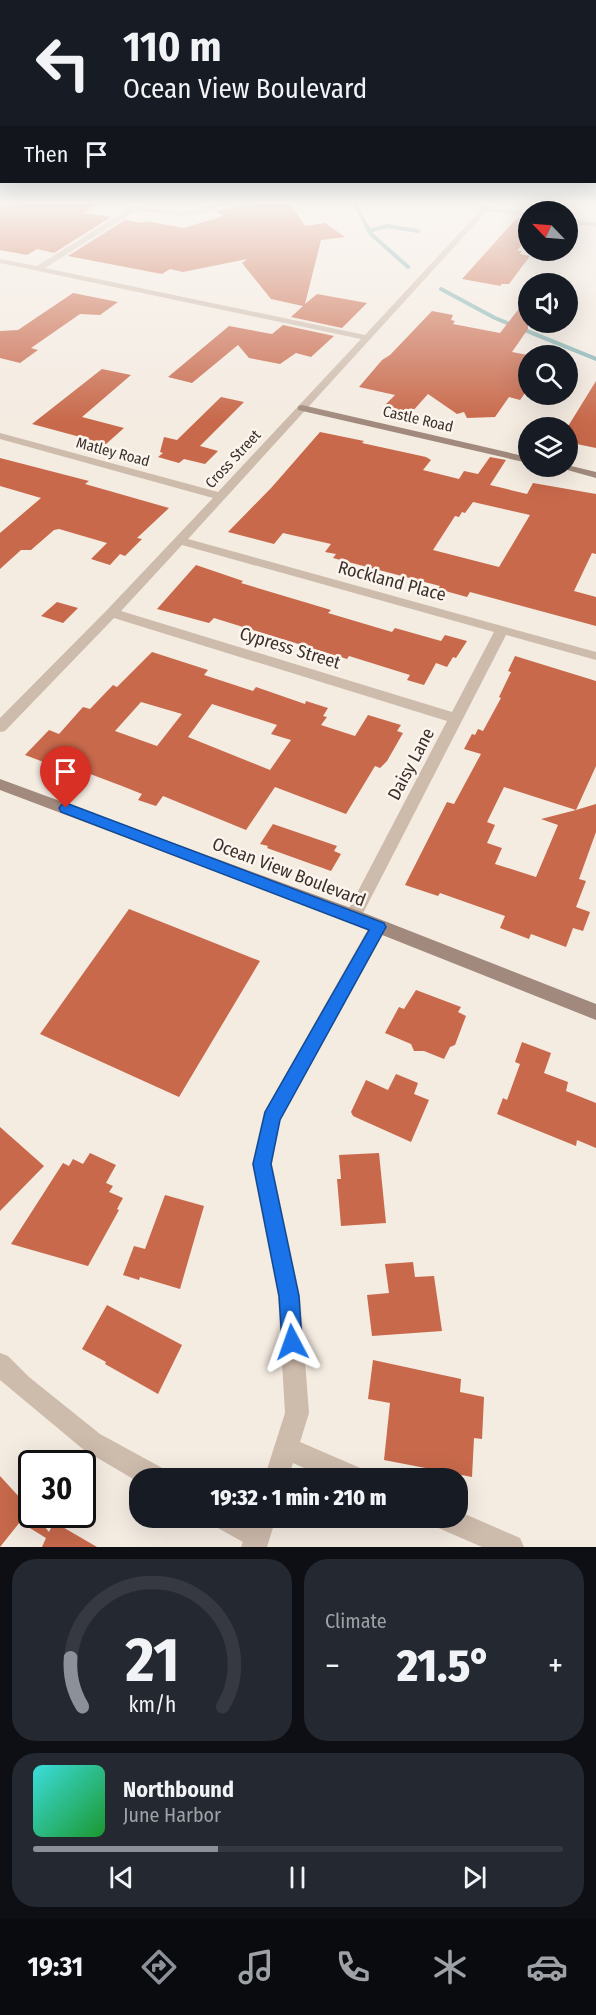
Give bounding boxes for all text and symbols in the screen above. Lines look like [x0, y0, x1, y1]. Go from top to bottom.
text: 110 m [123, 22, 222, 72]
icon: left [24, 24, 102, 102]
text: Ocean View Boulevard [123, 73, 367, 105]
icon: arrive [80, 138, 113, 171]
text: Then [24, 141, 68, 168]
north arrow [518, 201, 578, 261]
map controls [518, 201, 578, 477]
button: sound [518, 273, 578, 333]
button: search [518, 345, 578, 405]
street label: Castle Road [381, 402, 455, 436]
button: layers [518, 417, 578, 477]
street label: Cross Street [201, 426, 265, 492]
street label: Matley Road [74, 434, 152, 470]
street label: Rockland Place [336, 556, 449, 606]
street label: Cypress Street [237, 622, 343, 674]
street label: Daisy Lane [383, 724, 439, 804]
pin [40, 746, 91, 808]
icon: arrive [49, 755, 82, 788]
street label: Ocean View Boulevard [209, 833, 369, 911]
position arrow [260, 1310, 324, 1374]
speed limit sign: 30 [18, 1450, 96, 1528]
text: 19:32 · 1 min · 210 m [211, 1484, 386, 1511]
text: Climate [325, 1609, 387, 1633]
text: 21 [124, 1623, 179, 1698]
text: 21.5° [397, 1639, 491, 1693]
text: − [325, 1646, 340, 1686]
text: + [548, 1646, 563, 1686]
text: km/h [128, 1692, 176, 1718]
text: Northbound [123, 1776, 234, 1803]
text: June Harbor [123, 1803, 221, 1827]
icon: previous [105, 1861, 138, 1894]
icon: pause [281, 1861, 314, 1894]
icon: next [458, 1861, 491, 1894]
icon: directions [138, 1946, 180, 1988]
icon: music [235, 1946, 277, 1988]
icon: phone [332, 1946, 374, 1988]
icon: climate [429, 1946, 471, 1988]
icon: car [526, 1946, 568, 1988]
text: 19:31 [28, 1951, 83, 1983]

